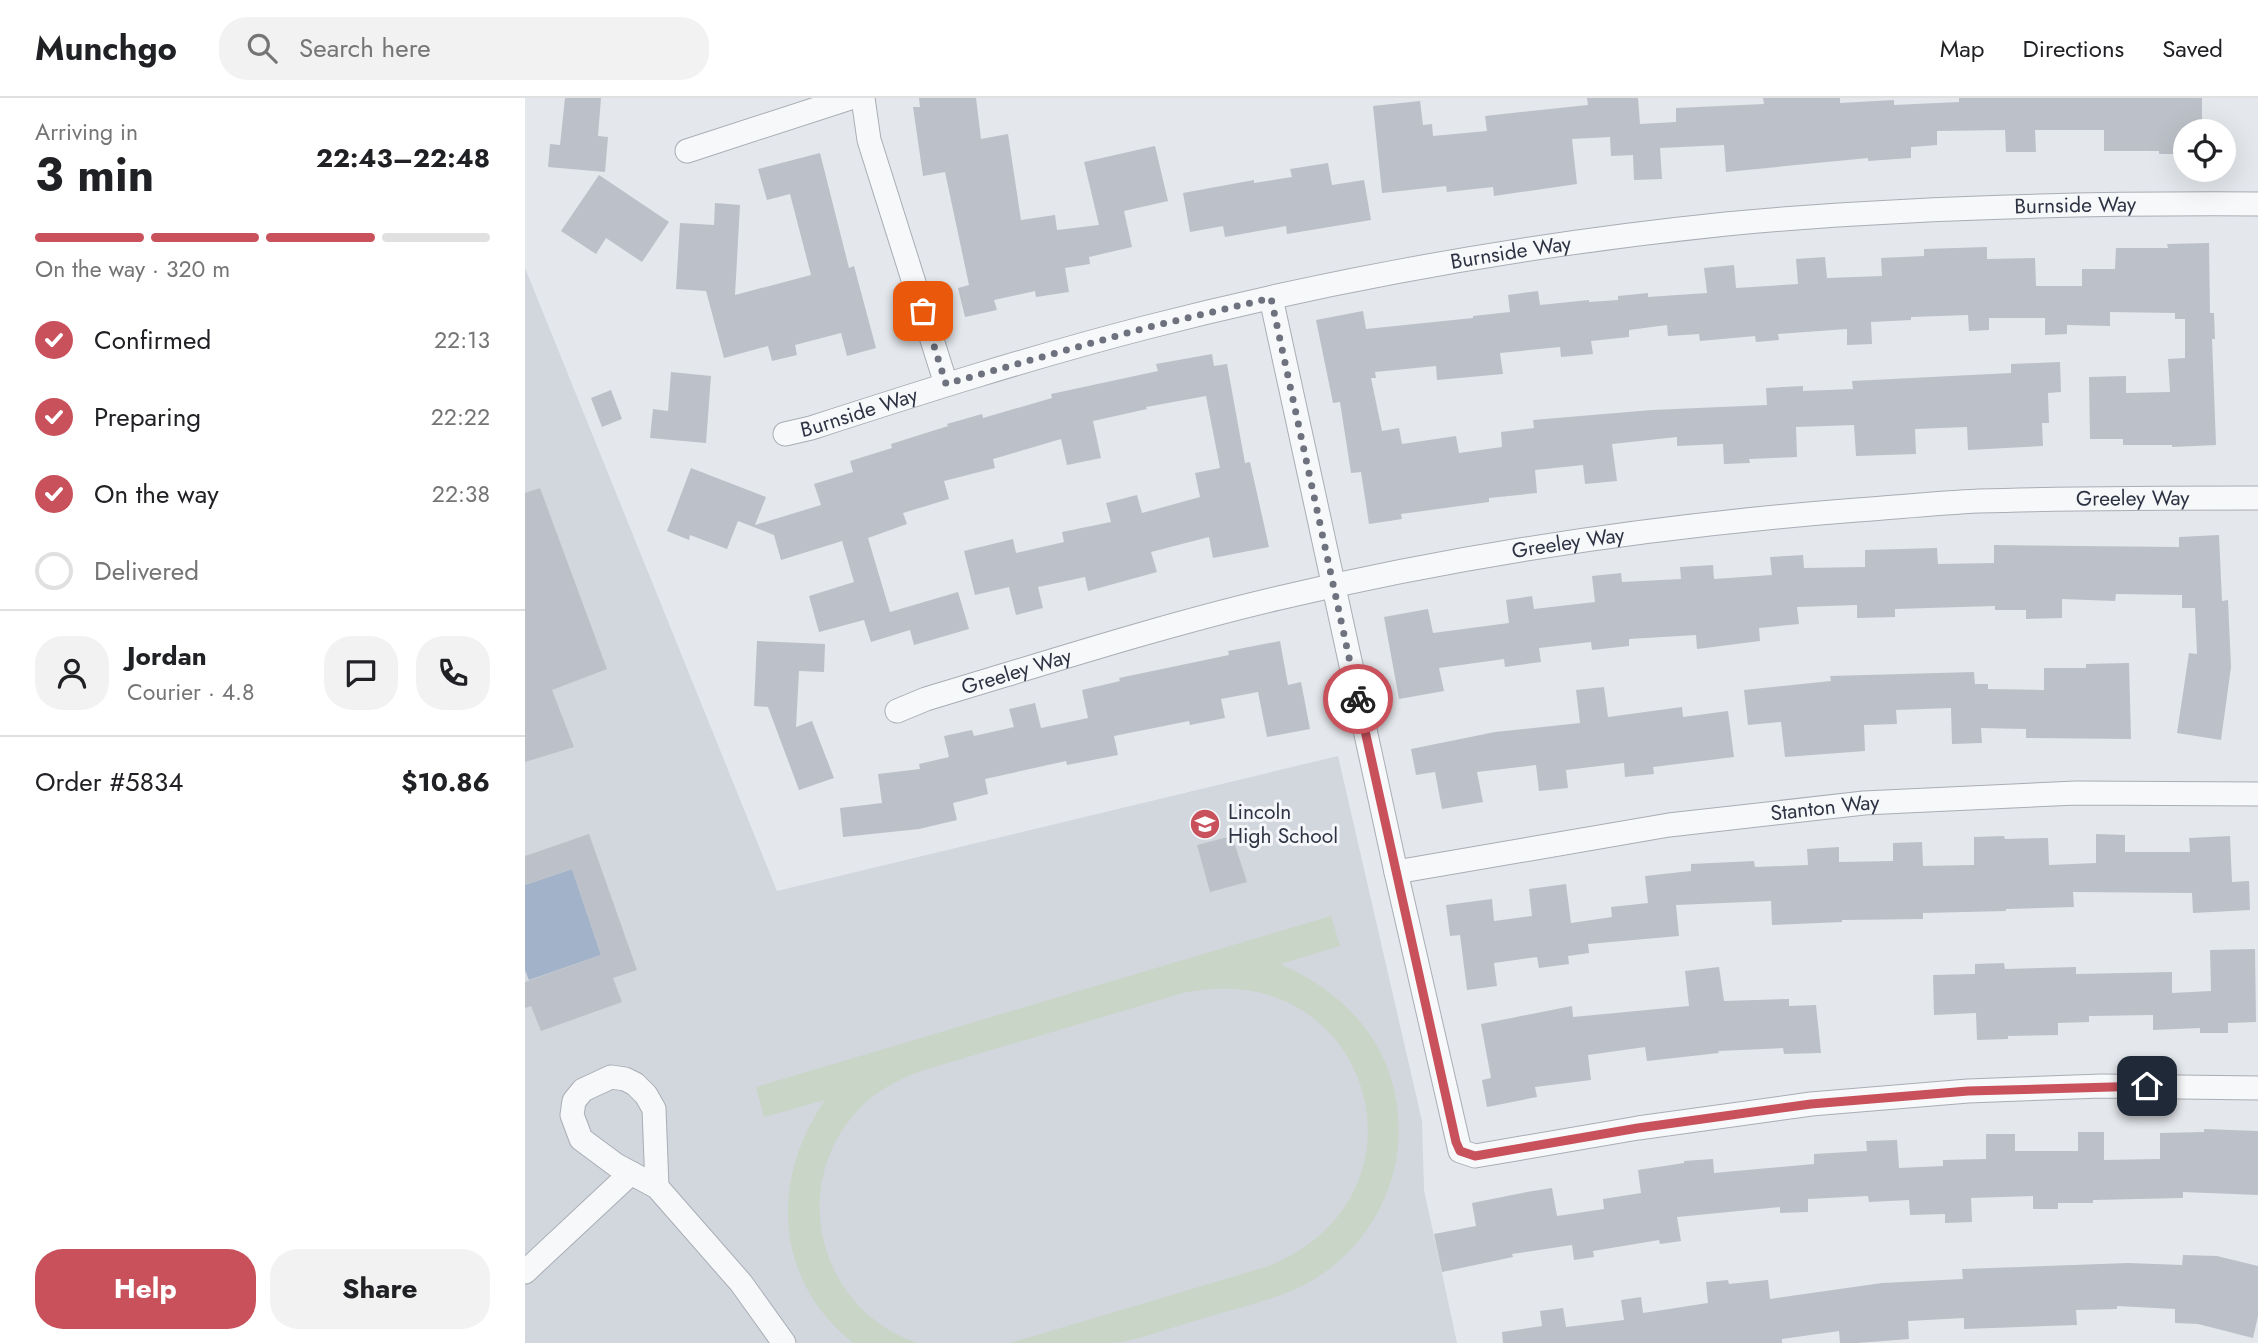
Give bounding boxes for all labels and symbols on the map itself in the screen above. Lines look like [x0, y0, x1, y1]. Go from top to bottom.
street label: Burnside Way [2014, 189, 2137, 222]
street label: Burnside Way [1448, 228, 1574, 277]
pin [893, 281, 953, 341]
street label: Burnside Way [797, 379, 922, 445]
street label: Greeley Way [2076, 483, 2190, 514]
street label: Greeley Way [1509, 520, 1627, 566]
street label: Greeley Way [958, 640, 1076, 702]
courier [1323, 664, 1393, 734]
street label: Stanton Way [1769, 787, 1881, 828]
place label: Lincoln High School [1228, 797, 1338, 851]
school or university icon: Lincoln High School [1188, 807, 1222, 841]
pin [2117, 1056, 2177, 1116]

